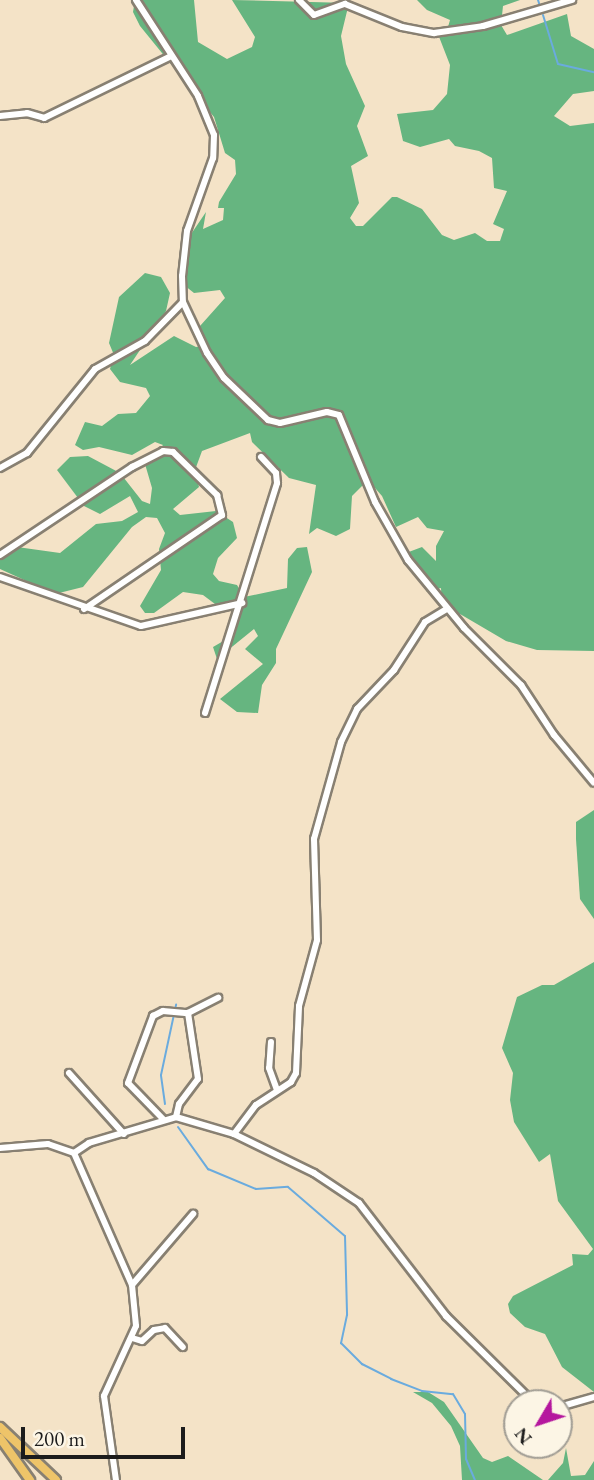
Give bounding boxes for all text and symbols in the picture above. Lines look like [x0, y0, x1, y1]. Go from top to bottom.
north arrow [503, 1389, 573, 1459]
scale bar [24, 1414, 189, 1458]
text: N [508, 1422, 537, 1450]
text: 200 m [34, 1425, 85, 1452]

